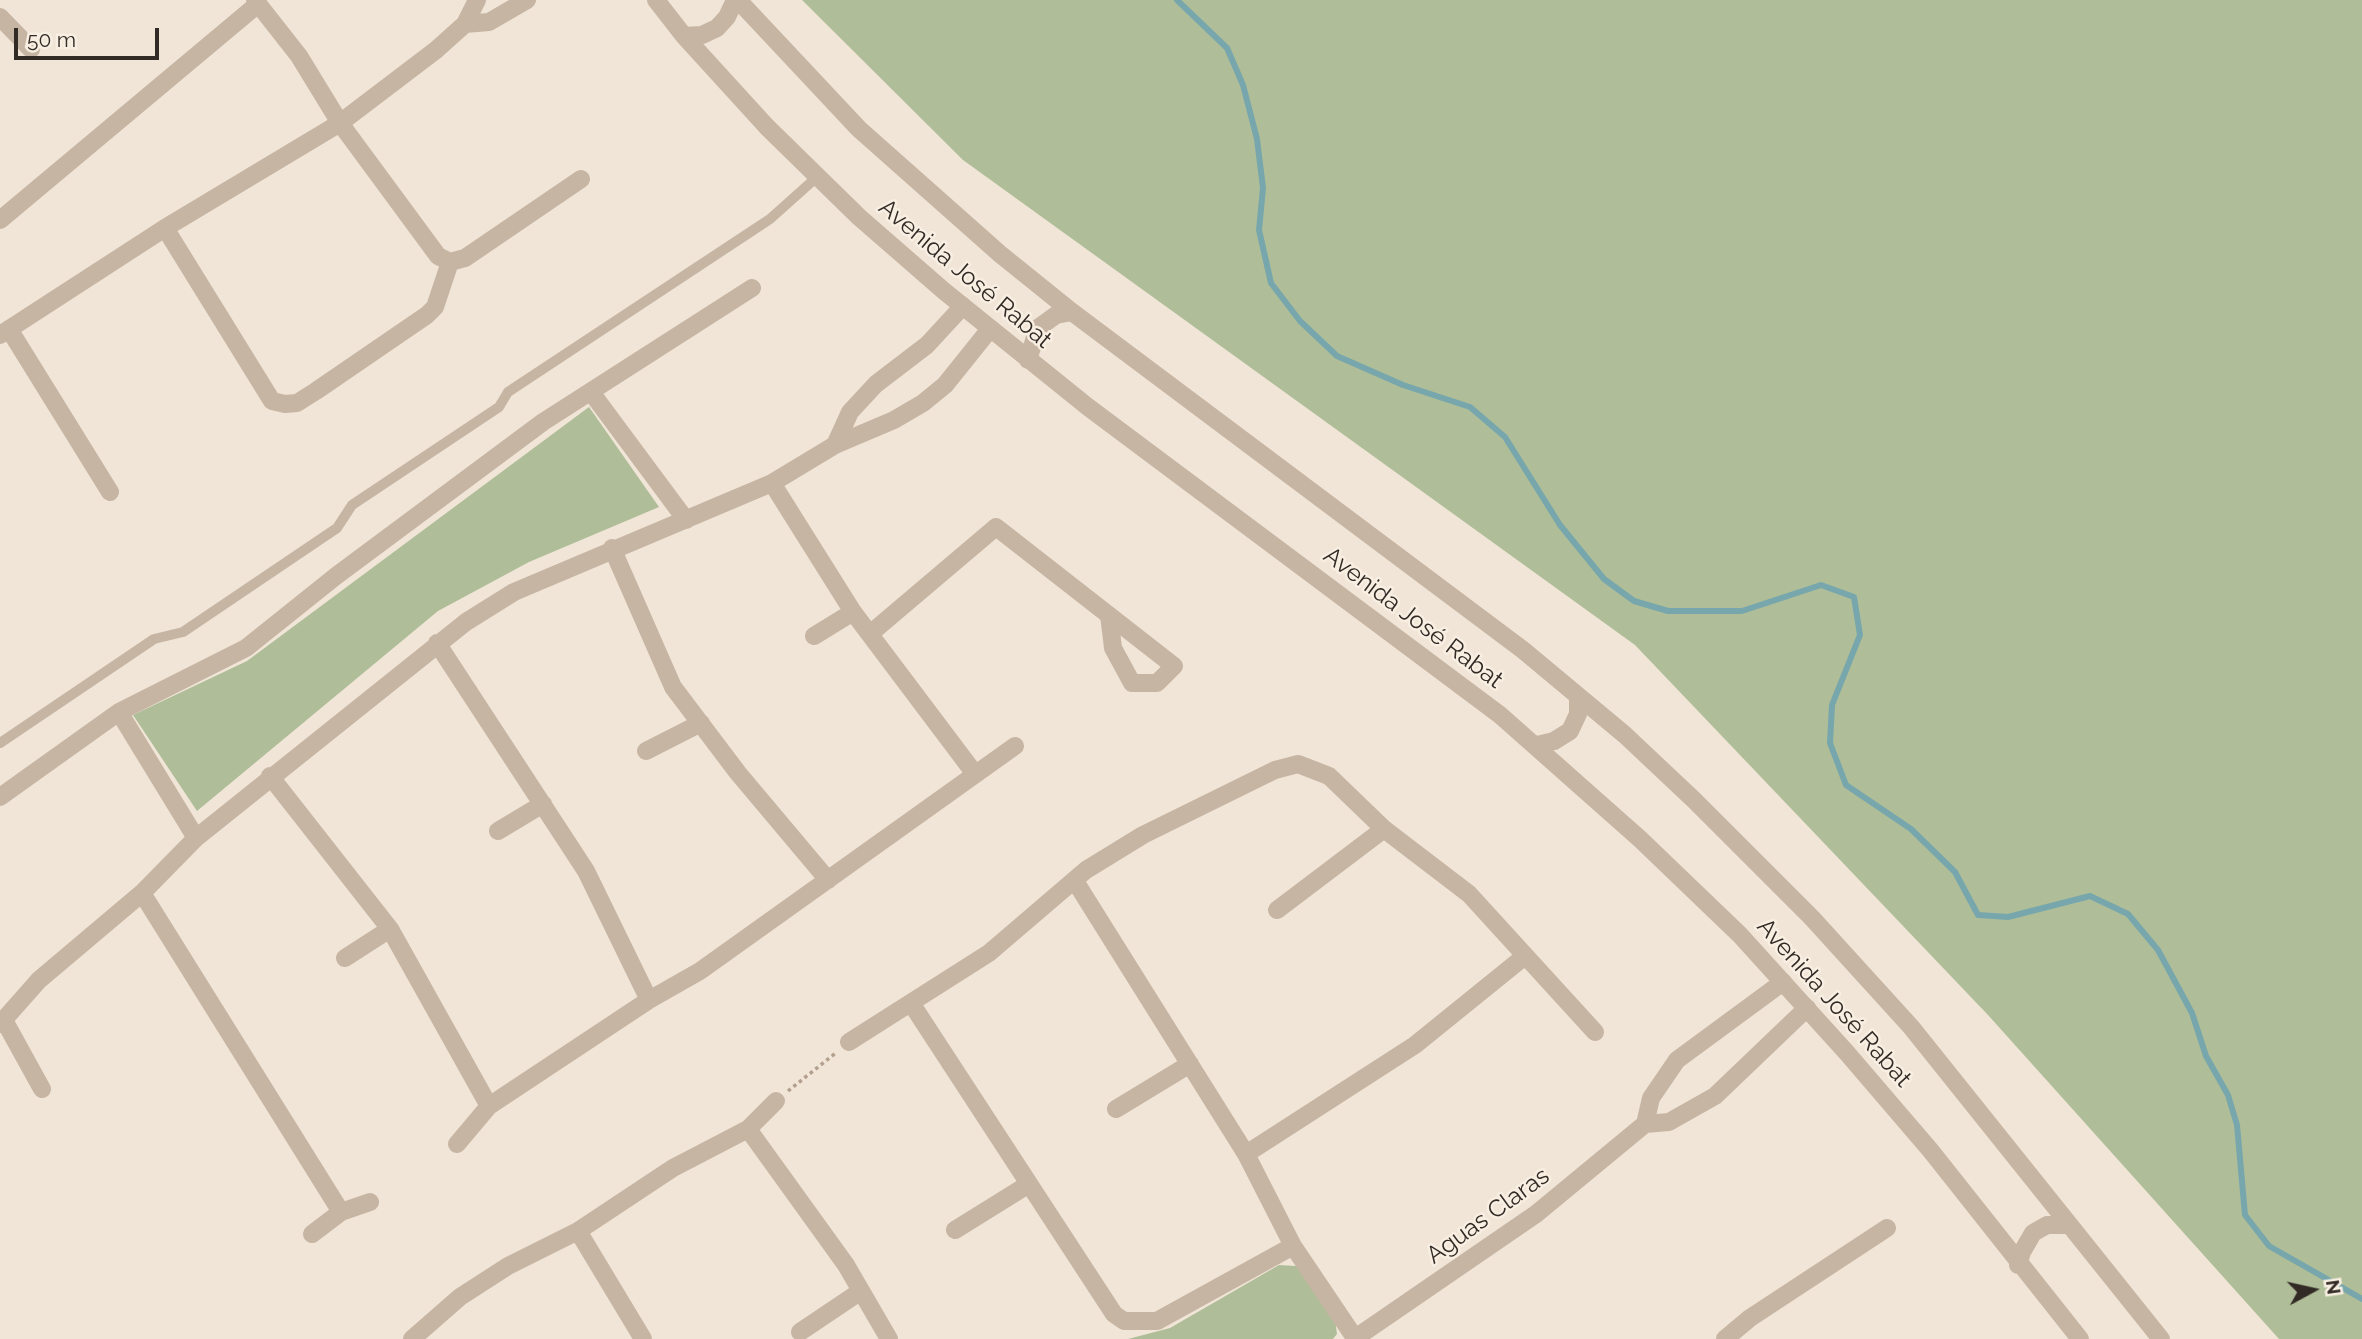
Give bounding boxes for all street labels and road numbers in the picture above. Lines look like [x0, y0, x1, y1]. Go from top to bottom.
street label: Avenida José Rabat [873, 193, 1057, 355]
street label: Avenida José Rabat [1318, 541, 1508, 695]
street label: Avenida José Rabat [1751, 913, 1917, 1093]
street label: Aguas Claras [1421, 1162, 1555, 1270]

